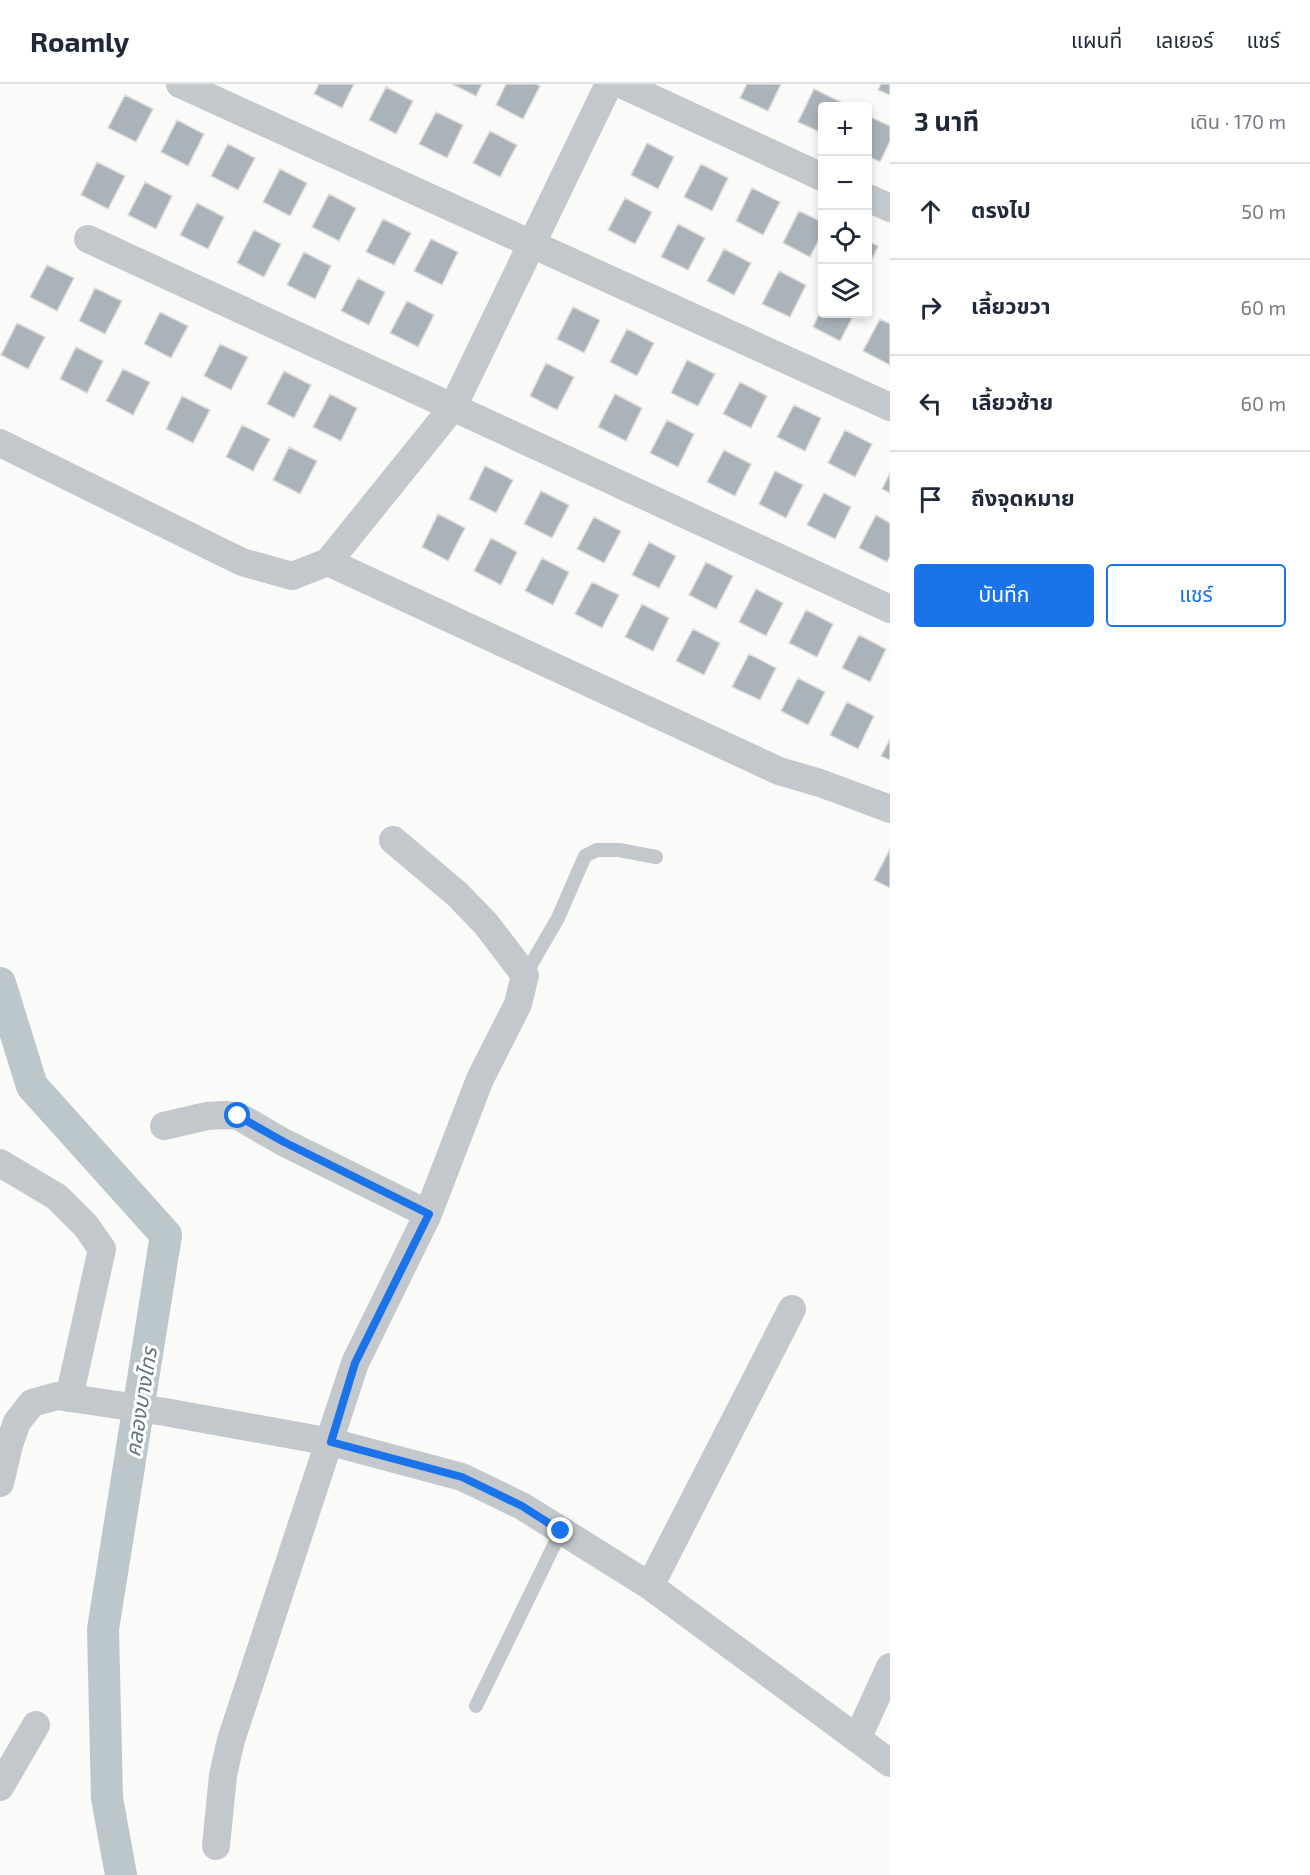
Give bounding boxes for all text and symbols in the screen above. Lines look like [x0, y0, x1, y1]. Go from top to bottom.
text: Roamly [30, 24, 129, 58]
text: แผนที่ [1071, 27, 1122, 52]
text: เลเยอร์ [1155, 27, 1214, 52]
text: แชร์ [1247, 27, 1280, 52]
map controls [818, 102, 872, 318]
button: + [818, 102, 872, 156]
text: 3 นาที [914, 105, 979, 136]
text: เดิน · 170 m [1190, 109, 1286, 133]
button: − [818, 156, 872, 210]
icon: ahead [914, 195, 947, 228]
text: ตรงไป [971, 196, 1031, 222]
text: 50 m [1241, 199, 1286, 223]
button: locate [818, 210, 872, 264]
button: layers [818, 264, 872, 318]
icon: right [914, 291, 947, 324]
text: เลี้ยวขวา [971, 292, 1051, 318]
text: 60 m [1241, 295, 1286, 319]
icon: left [914, 387, 947, 420]
text: เลี้ยวซ้าย [971, 388, 1053, 414]
text: 60 m [1241, 391, 1286, 415]
icon: arrive [914, 483, 947, 516]
text: ถึงจุดหมาย [971, 484, 1075, 510]
button: บันทึก [914, 564, 1094, 627]
button: แชร์ [1106, 564, 1286, 627]
route start [224, 1102, 250, 1128]
water label: คลองบางไทร [119, 1344, 161, 1458]
route end [547, 1517, 573, 1543]

